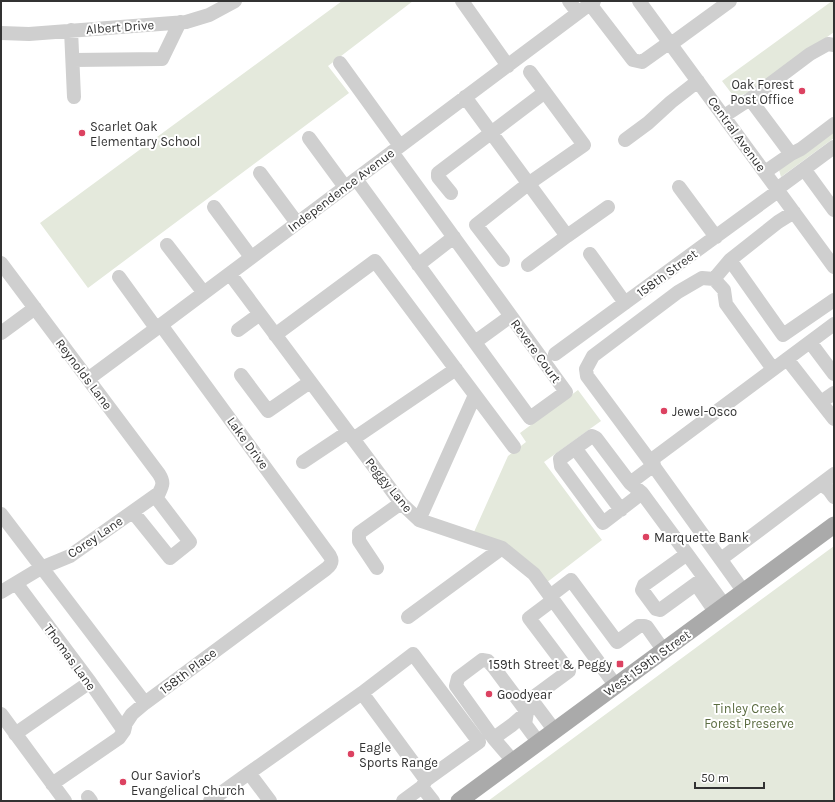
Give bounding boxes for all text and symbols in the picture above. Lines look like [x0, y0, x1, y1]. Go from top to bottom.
street label: Albert Drive [85, 17, 155, 37]
place label: Oak Forest Post Office [730, 77, 794, 107]
marker: Oak Forest Post Office [797, 86, 807, 96]
street label: Central Avenue [705, 94, 769, 175]
place label: Scarlet Oak Elementary School [90, 119, 200, 149]
marker: Scarlet Oak Elementary School [77, 128, 87, 138]
street label: Independence Avenue [285, 145, 397, 235]
street label: 158th Street [634, 246, 700, 300]
street label: Revere Court [508, 316, 564, 386]
street label: Reynolds Lane [53, 336, 116, 413]
place label: Jewel-Osco [672, 404, 737, 419]
marker: Jewel-Osco [659, 406, 669, 416]
street label: Lake Drive [224, 414, 272, 472]
street label: Peggy Lane [363, 455, 416, 515]
street label: Corey Lane [65, 513, 126, 561]
place label: Marquette Bank [654, 530, 749, 546]
marker: Marquette Bank [641, 532, 651, 542]
street label: Thomas Lane [41, 621, 99, 693]
street label: West 159th Street [601, 626, 693, 699]
street label: 158th Place [157, 645, 219, 697]
place label: 159th Street & Peggy [488, 657, 612, 672]
marker: 159th Street & Peggy [615, 659, 625, 669]
place label: Goodyear [497, 687, 552, 702]
marker: Goodyear [484, 689, 494, 699]
park label: Tinley Creek Forest Preserve [704, 701, 794, 731]
place label: Eagle Sports Range [359, 740, 438, 770]
marker: Eagle Sports Range [346, 749, 356, 759]
scale bar [695, 764, 764, 790]
place label: Our Savior's Evangelical Church [131, 768, 245, 798]
text: 50 m [701, 771, 729, 785]
marker: Our Savior's Evangelical Church [118, 777, 128, 787]

